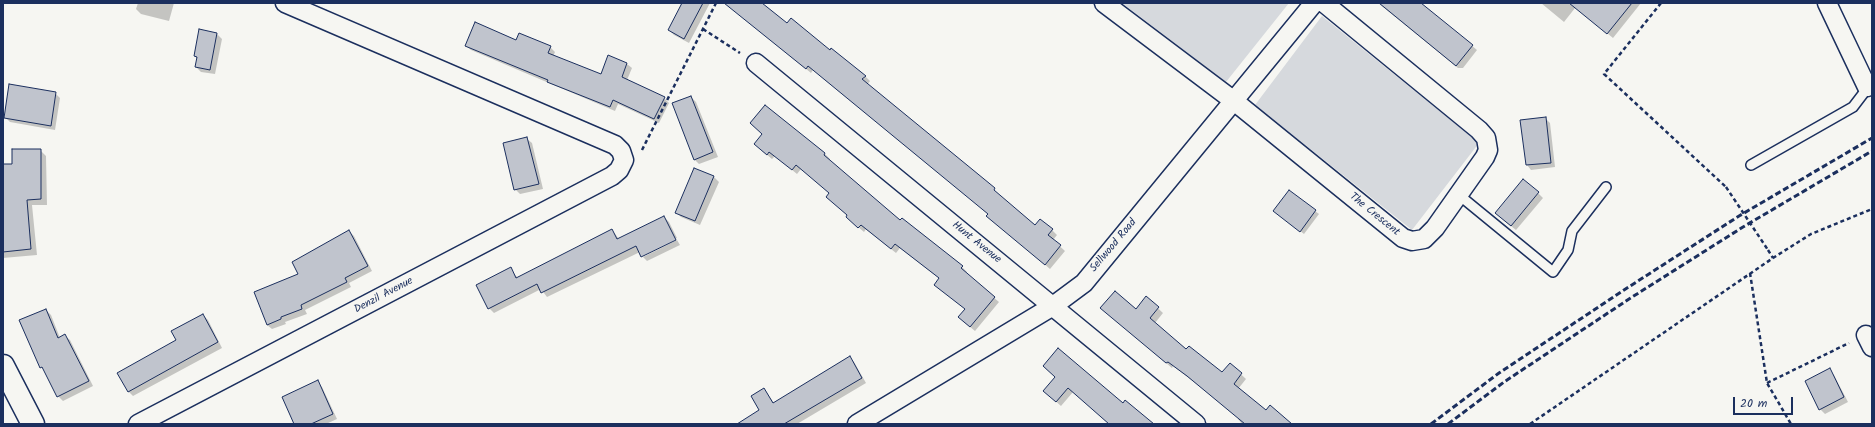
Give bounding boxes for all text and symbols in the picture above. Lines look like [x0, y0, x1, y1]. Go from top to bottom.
street label: The Crescent [1346, 191, 1402, 239]
street label: Sellwood Road [1088, 217, 1140, 275]
street label: Hunt Avenue [949, 219, 1003, 267]
street label: Denzil Avenue [352, 275, 416, 317]
scale bar [1735, 389, 1795, 415]
text: 20 m [1740, 394, 1767, 413]

